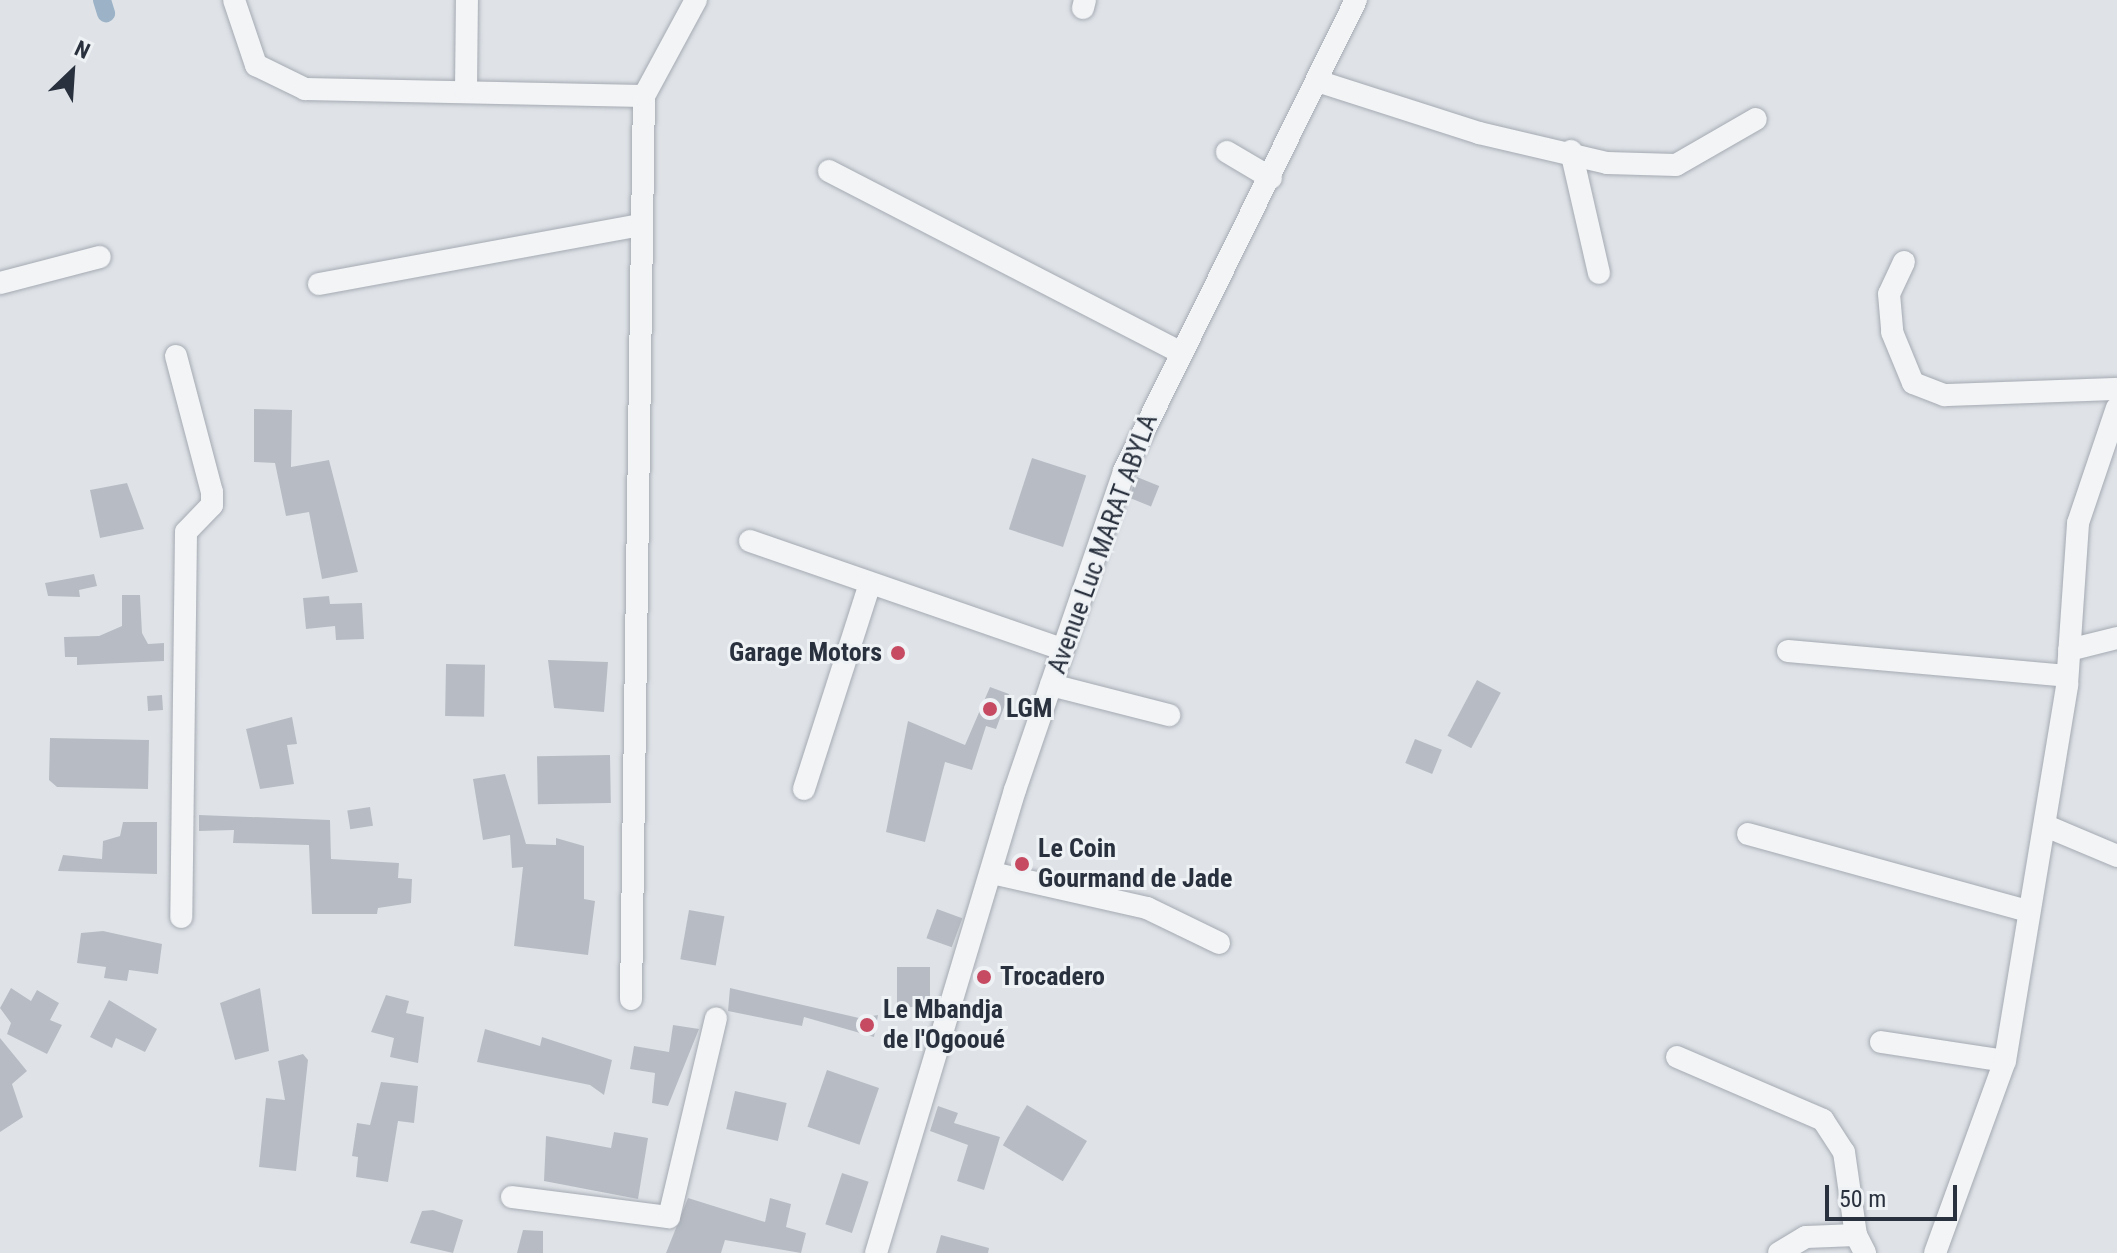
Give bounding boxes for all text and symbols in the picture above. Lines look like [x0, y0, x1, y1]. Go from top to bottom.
north arrow [32, 32, 112, 112]
text: N [71, 36, 94, 64]
street label: Avenue Luc MARAT ABYLA [1041, 410, 1165, 678]
place label: Garage Motors [729, 637, 882, 669]
marker: Garage Motors [889, 644, 907, 662]
place label: LGM [1006, 693, 1053, 725]
marker: LGM [981, 700, 999, 718]
place label: Le Coin Gourmand de Jade [1038, 833, 1232, 894]
marker: Le Coin Gourmand de Jade [1013, 855, 1031, 873]
place label: Trocadero [1000, 961, 1105, 993]
marker: Trocadero [975, 968, 993, 986]
place label: Le Mbandja de l'Ogooué [883, 994, 1005, 1056]
marker: Le Mbandja de l'Ogooué [858, 1016, 876, 1034]
scale bar [1829, 1169, 1961, 1219]
text: 50 m [1839, 1185, 1886, 1213]

